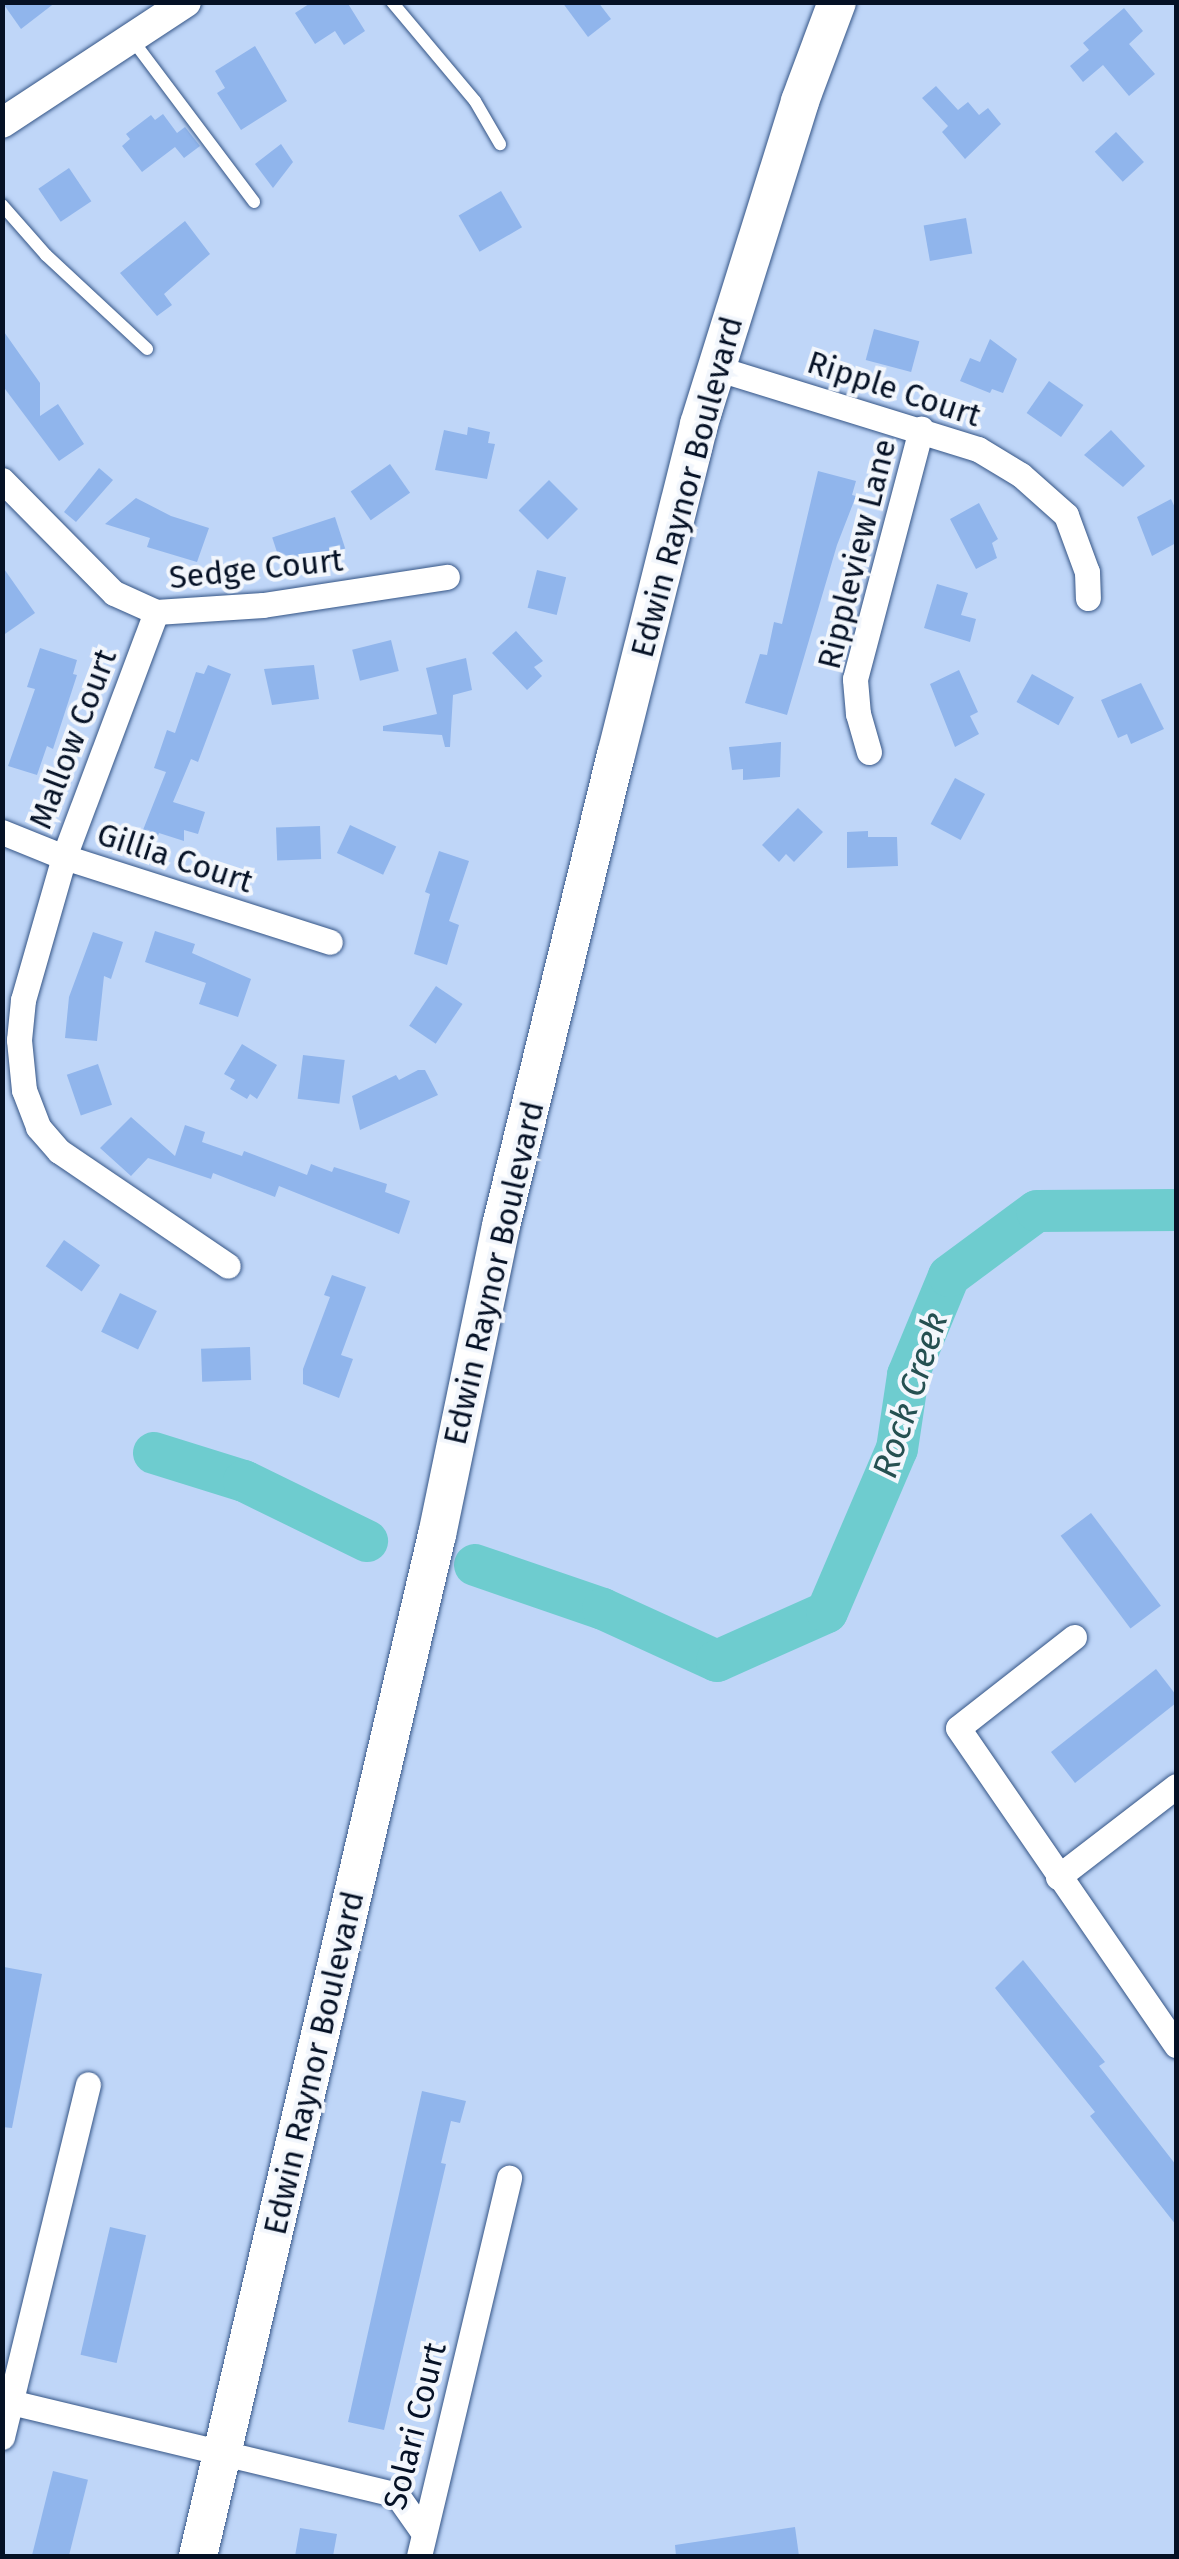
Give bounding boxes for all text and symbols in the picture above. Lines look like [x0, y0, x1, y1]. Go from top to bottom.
street label: Edwin Raynor Boulevard [623, 312, 751, 662]
street label: Ripple Court [802, 343, 986, 435]
street label: Rippleview Lane [810, 435, 904, 673]
street label: Sedge Court [167, 541, 345, 597]
street label: Mallow Court [21, 644, 125, 834]
street label: Gillia Court [92, 815, 258, 901]
street label: Edwin Raynor Boulevard [436, 1098, 552, 1448]
water label: Rock Creek [864, 1307, 956, 1483]
street label: Edwin Raynor Boulevard [256, 1888, 372, 2238]
street label: Solari Court [376, 2338, 454, 2514]

